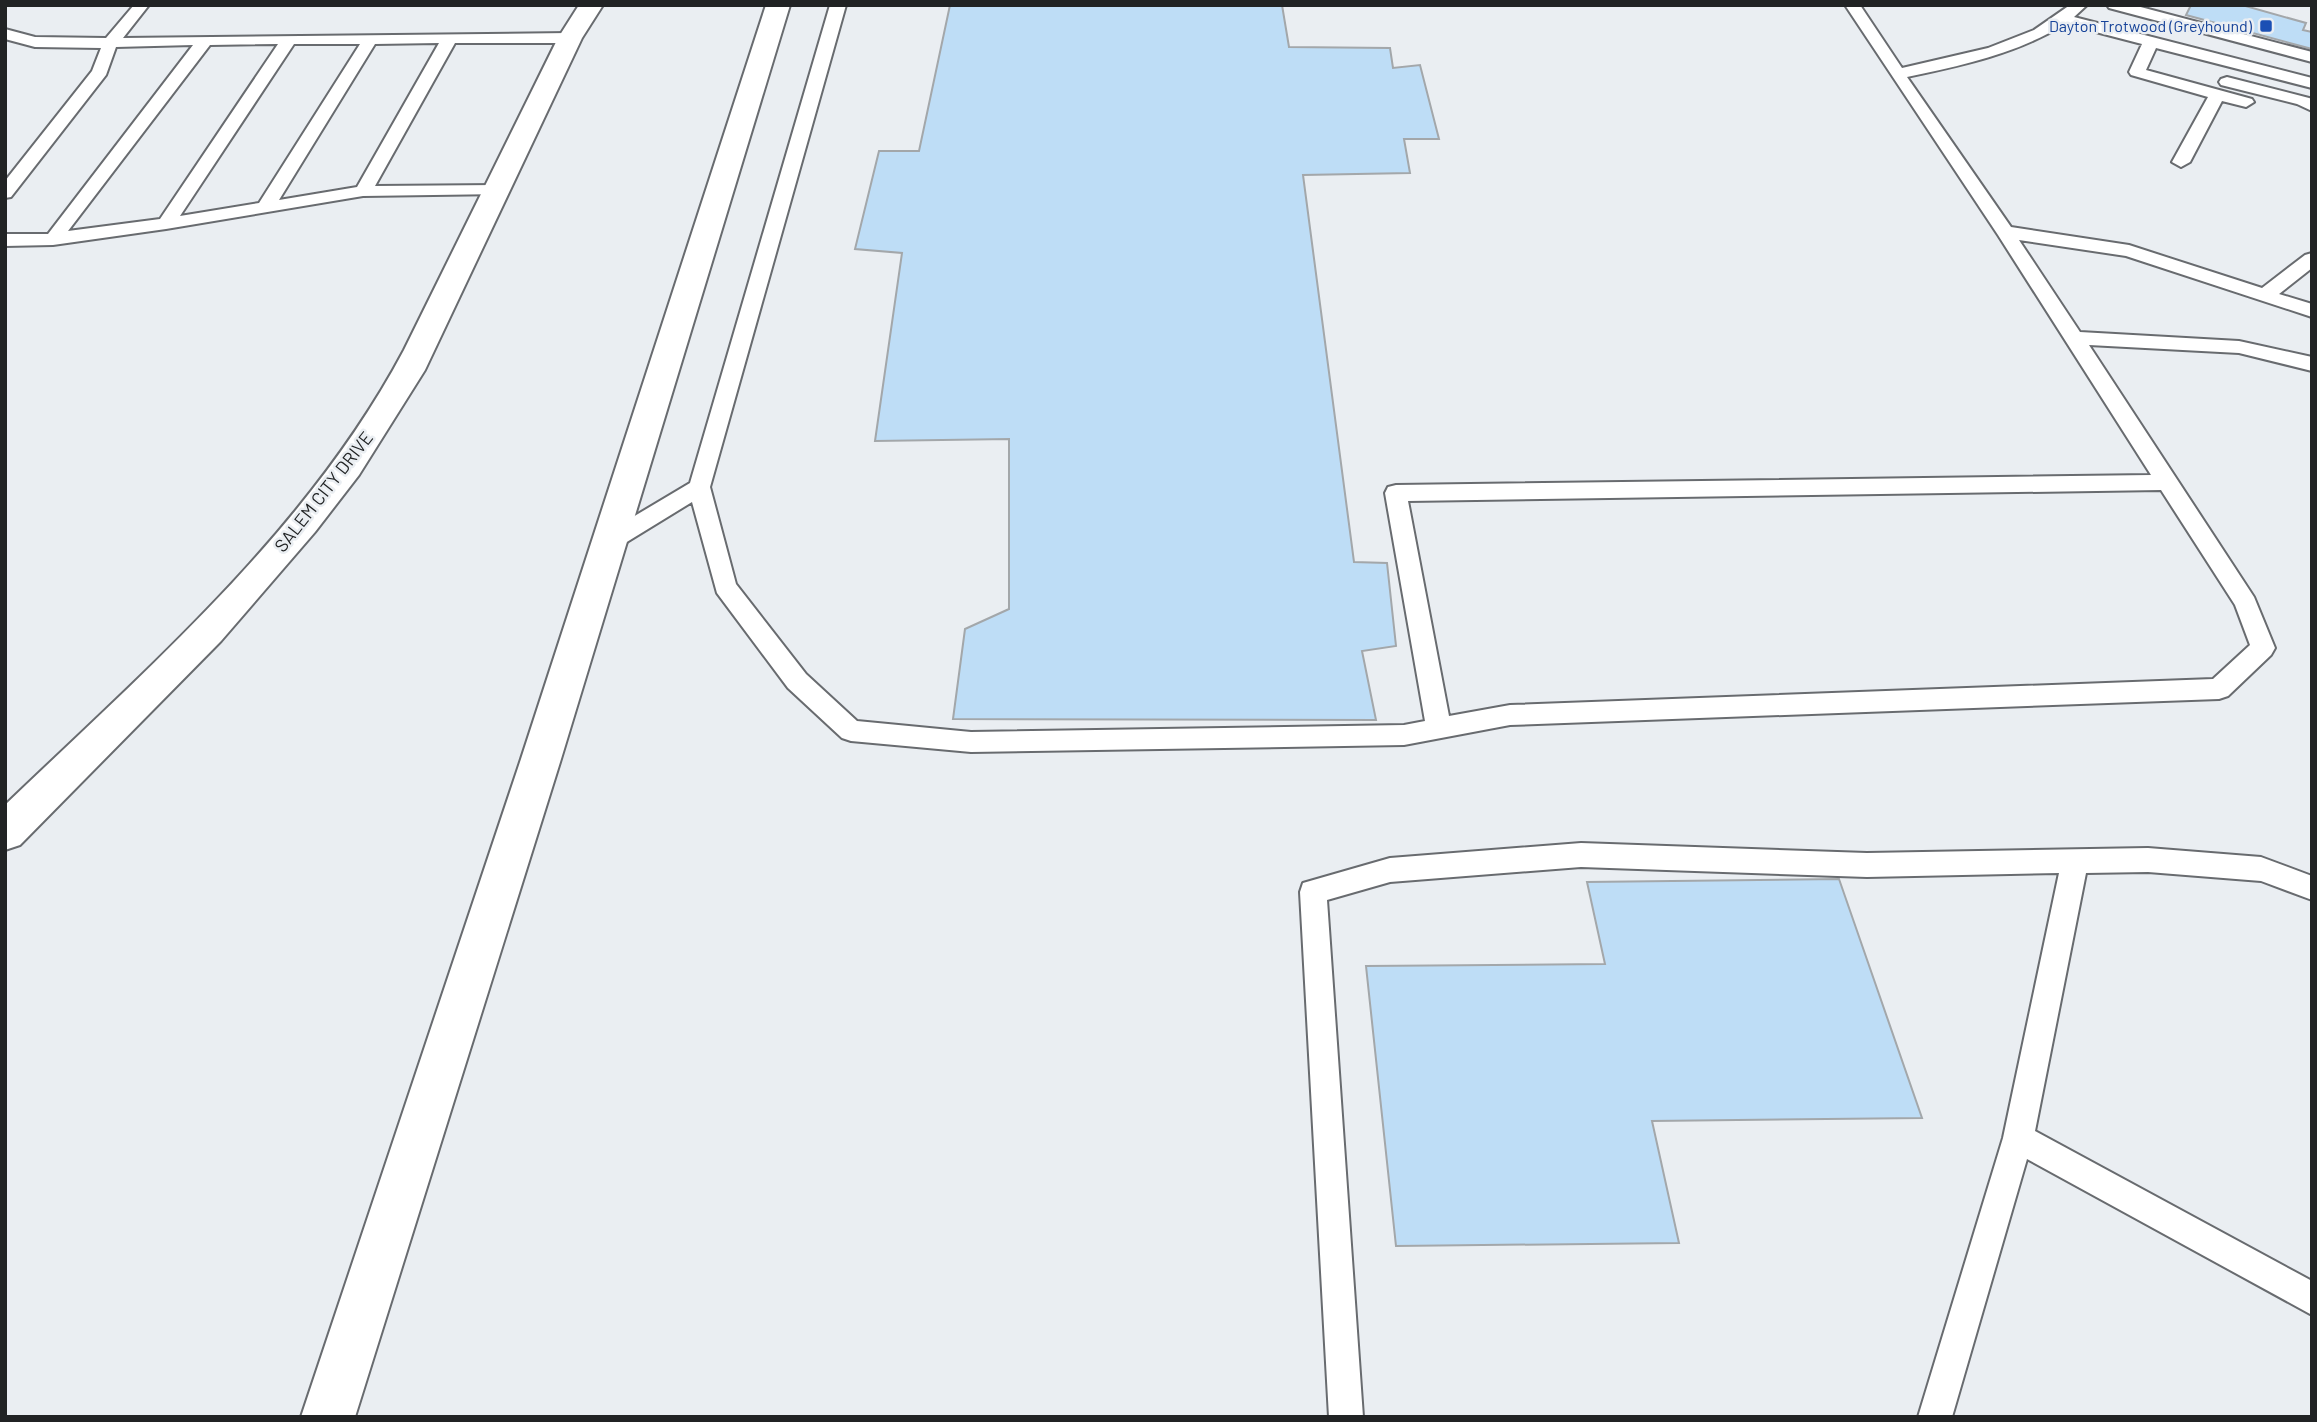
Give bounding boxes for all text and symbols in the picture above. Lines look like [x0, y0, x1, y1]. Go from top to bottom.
place label: Dayton Trotwood (Greyhound) [2049, 16, 2253, 35]
marker: Dayton Trotwood (Greyhound) [2258, 18, 2274, 34]
street label: SALEM CITY DRIVE [269, 427, 377, 556]

